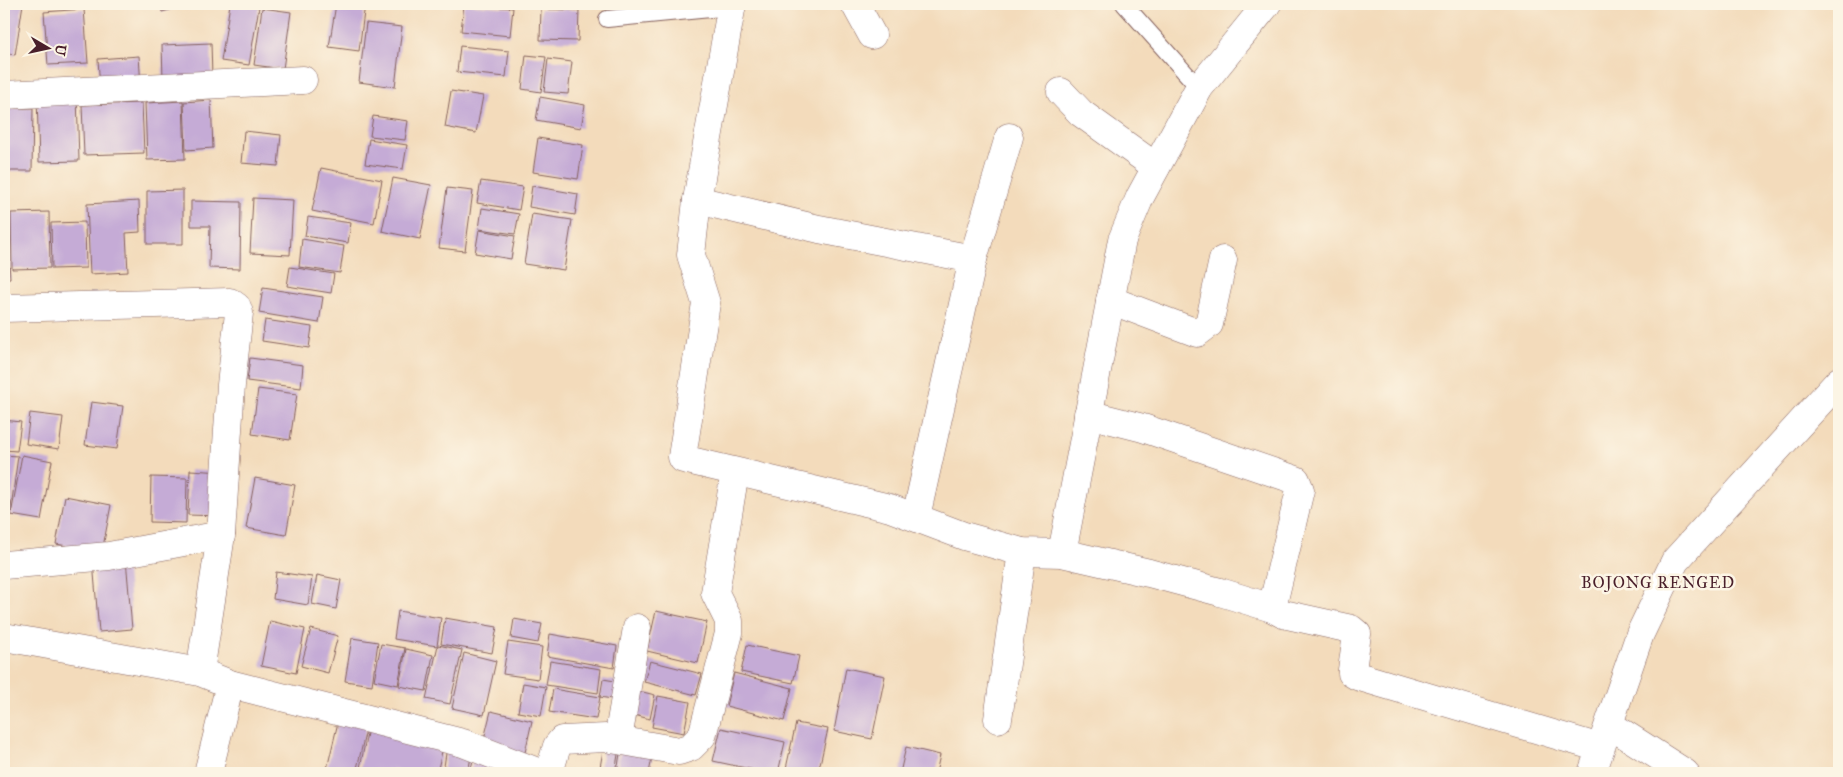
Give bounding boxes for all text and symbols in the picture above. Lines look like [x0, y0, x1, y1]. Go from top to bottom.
north arrow [22, 22, 72, 72]
text: U [51, 43, 70, 58]
district label: BOJONG RENGED [1581, 573, 1735, 593]

